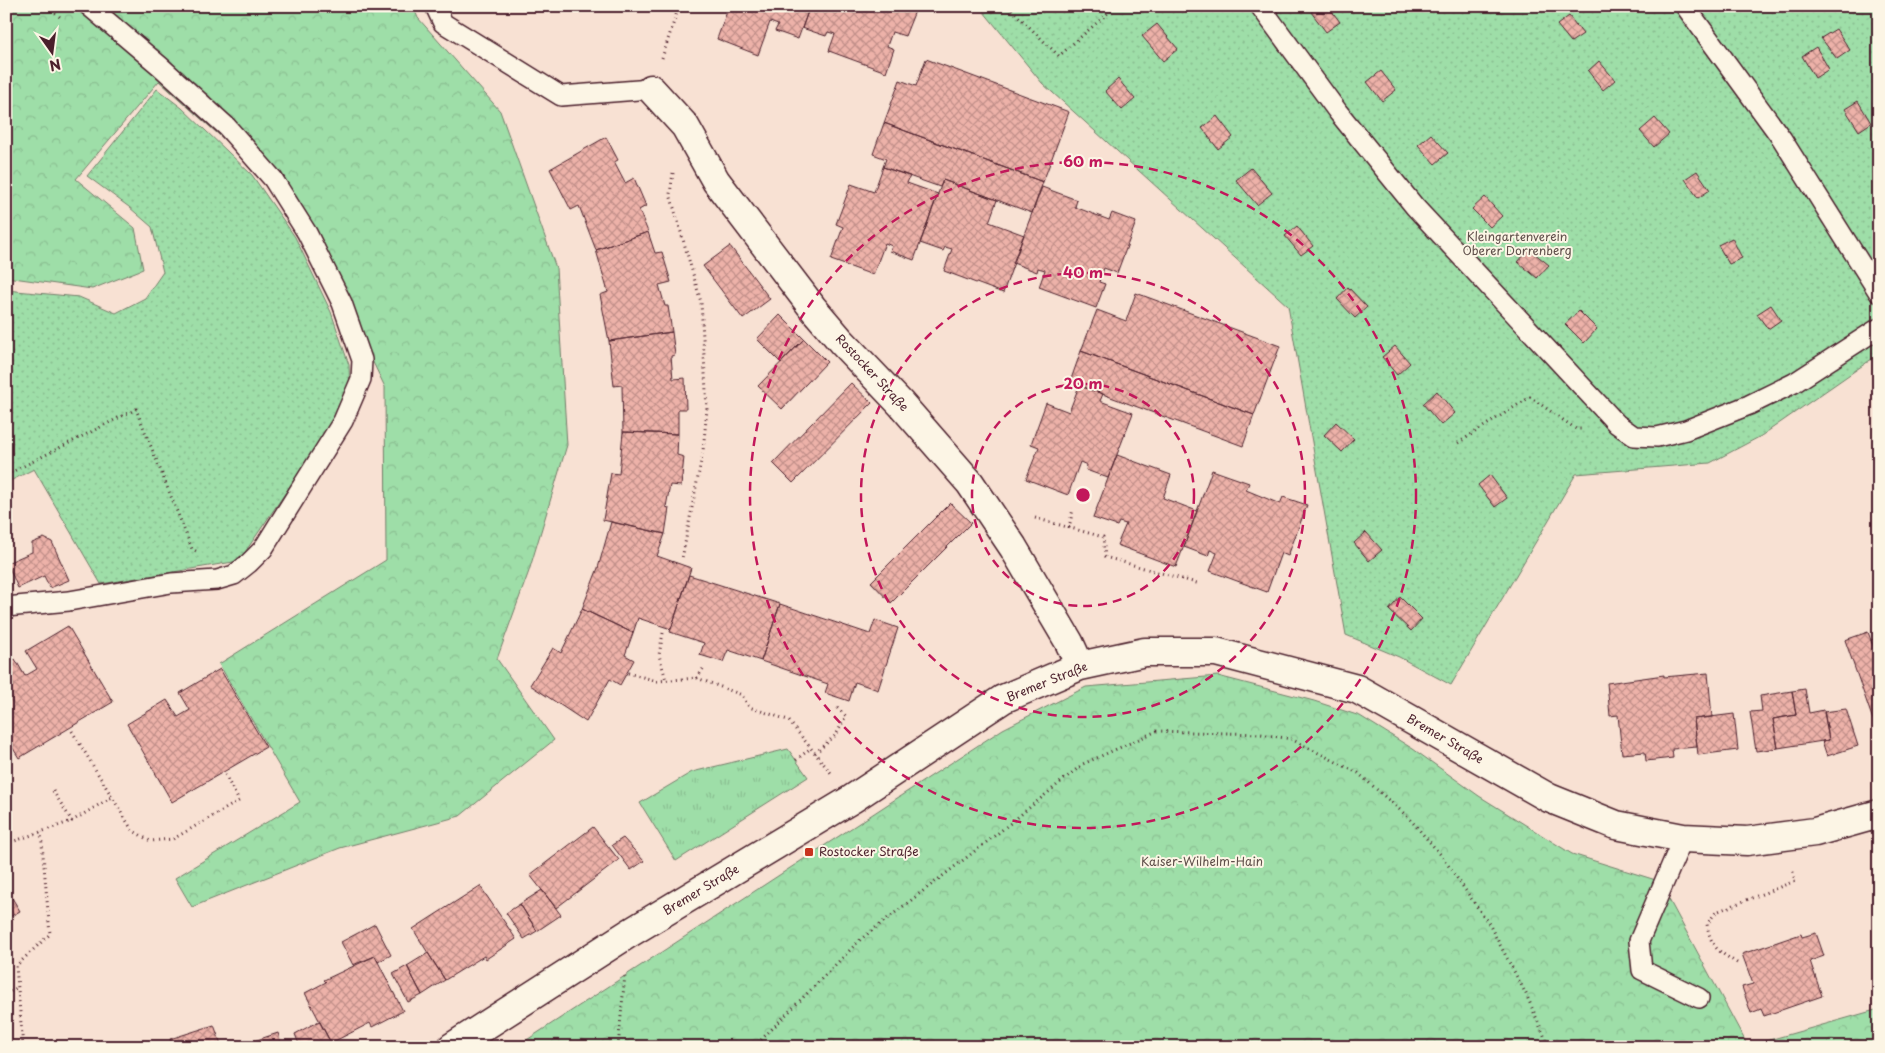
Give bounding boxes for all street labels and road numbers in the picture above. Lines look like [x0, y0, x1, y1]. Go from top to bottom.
street label: Rostocker Straße [832, 330, 913, 415]
street label: Bremer Straße [1003, 657, 1090, 705]
street label: Bremer Straße [1404, 709, 1487, 767]
street label: Bremer Straße [659, 859, 742, 919]

